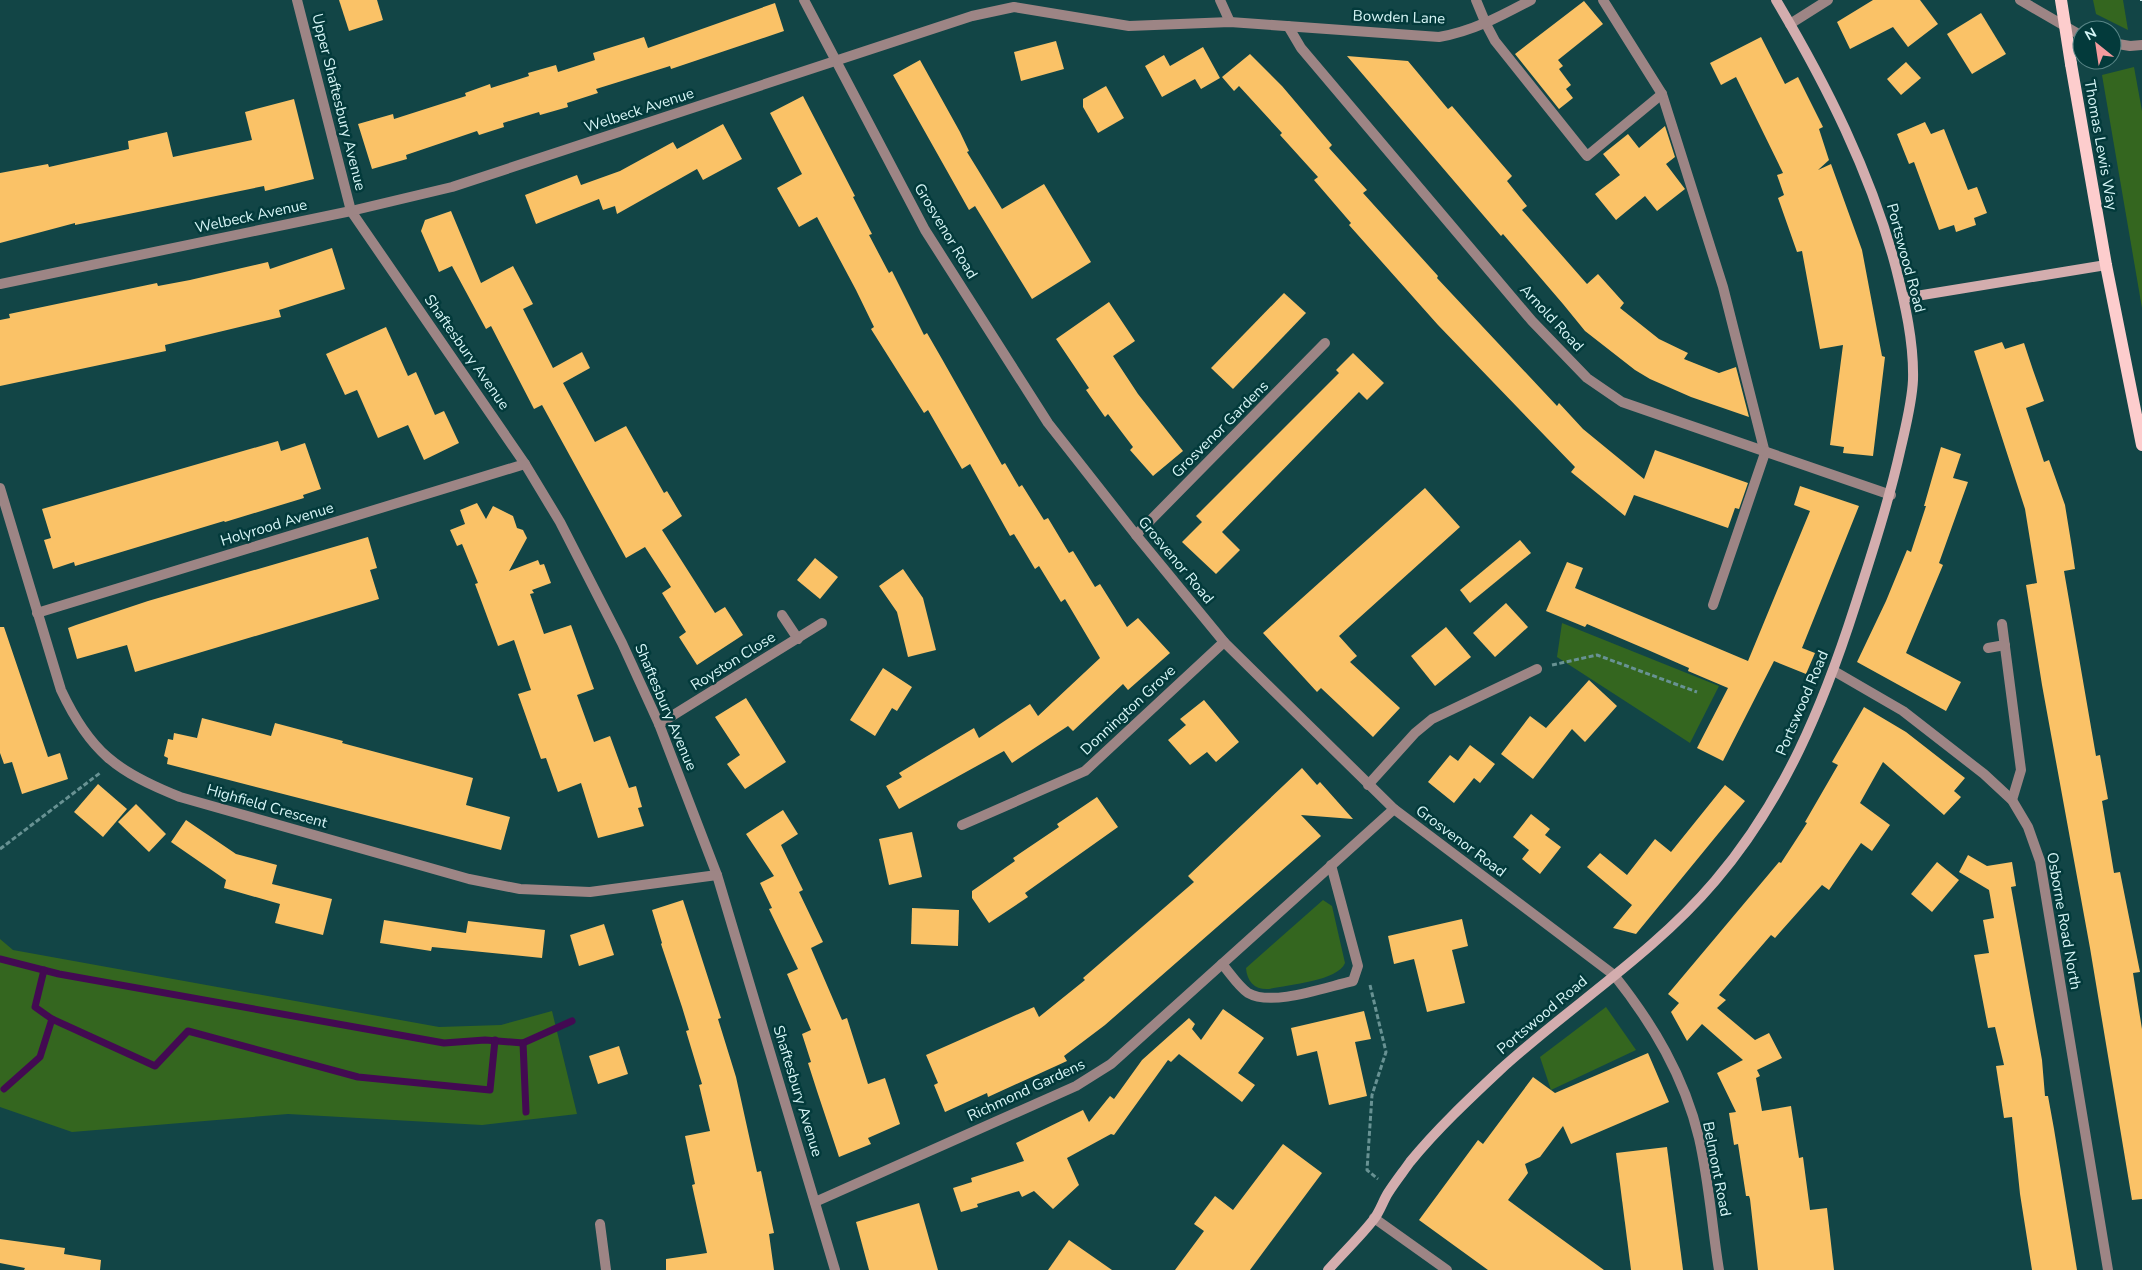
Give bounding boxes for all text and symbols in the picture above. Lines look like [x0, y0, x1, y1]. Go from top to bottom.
street label: Bowden Lane [1352, 5, 1446, 29]
street label: Upper Shaftesbury Avenue [307, 11, 371, 193]
north arrow [2072, 20, 2122, 70]
text: N [2081, 23, 2100, 45]
street label: Thomas Lewis Way [2080, 78, 2122, 212]
street label: Welbeck Avenue [582, 83, 696, 137]
street label: Grosvenor Road [910, 179, 982, 283]
street label: Welbeck Avenue [193, 194, 309, 238]
street label: Portswood Road [1882, 201, 1930, 315]
street label: Arnold Road [1516, 280, 1588, 356]
street label: Shaftesbury Avenue [420, 290, 514, 414]
street label: Grosvenor Gardens [1167, 376, 1273, 482]
street label: Holyrood Avenue [218, 497, 336, 551]
street label: Grosvenor Road [1134, 512, 1218, 608]
street label: Royston Close [687, 627, 779, 695]
street label: Shaftesbury Avenue [630, 640, 702, 774]
street label: Portswood Road [1771, 647, 1833, 759]
street label: Donnington Grove [1076, 661, 1180, 759]
street label: Highfield Crescent [204, 779, 330, 833]
street label: Grosvenor Road [1412, 800, 1510, 882]
street label: Osborne Road North [2042, 851, 2086, 991]
street label: Portswood Road [1493, 971, 1591, 1059]
street label: Shaftesbury Avenue [769, 1023, 827, 1159]
street label: Richmond Gardens [964, 1054, 1088, 1126]
street label: Belmont Road [1698, 1120, 1736, 1218]

